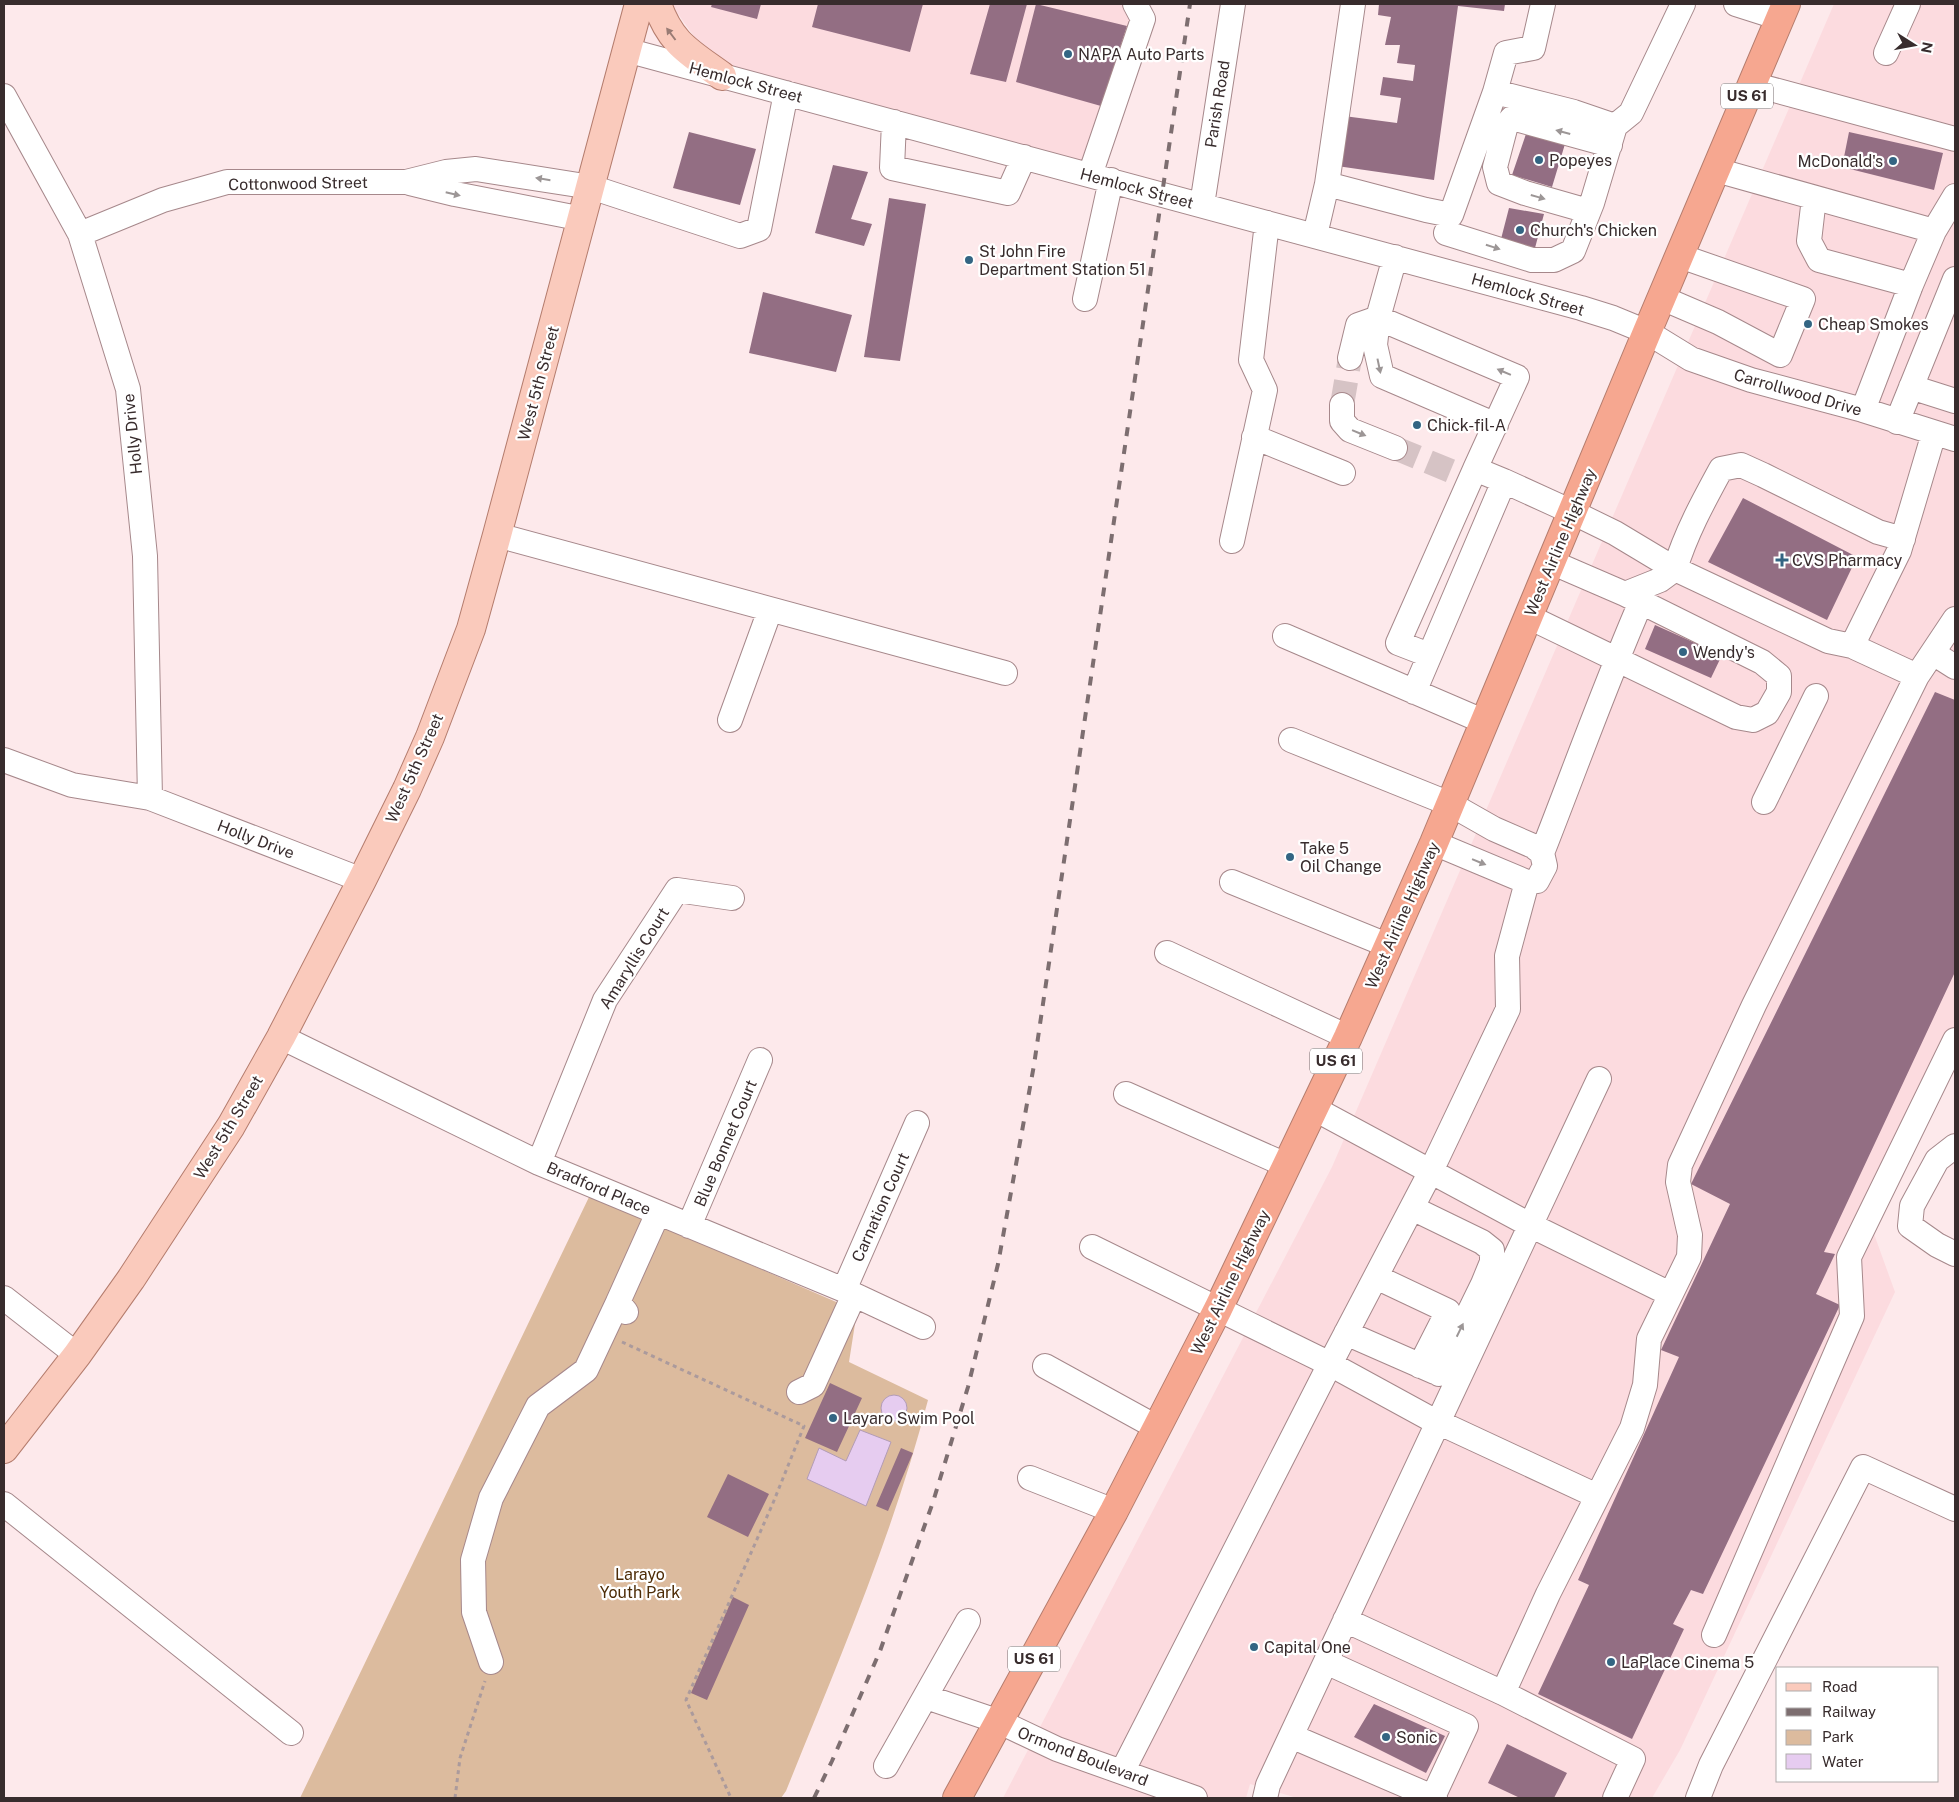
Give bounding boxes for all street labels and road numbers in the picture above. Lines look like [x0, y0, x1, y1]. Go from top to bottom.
street label: Hemlock Street [687, 58, 805, 107]
street label: Parish Road [1201, 59, 1234, 149]
road number: US 61 [1721, 84, 1773, 108]
street label: Hemlock Street [1078, 164, 1196, 213]
street label: Cottonwood Street [228, 173, 368, 194]
street label: Hemlock Street [1469, 269, 1587, 320]
street label: West 5th Street [514, 324, 563, 443]
street label: Carrollwood Drive [1732, 365, 1864, 420]
street label: Holly Drive [119, 393, 146, 475]
street label: West Airline Highway [1521, 465, 1600, 619]
street label: West 5th Street [382, 710, 447, 826]
street label: Holly Drive [215, 816, 297, 863]
street label: West Airline Highway [1362, 838, 1444, 992]
street label: Amaryllis Court [596, 904, 673, 1012]
road number: US 61 [1310, 1048, 1362, 1074]
street label: West 5th Street [190, 1072, 267, 1183]
street label: Blue Bonnet Court [690, 1077, 761, 1210]
street label: Carnation Court [848, 1150, 913, 1265]
street label: Bradford Place [544, 1158, 654, 1219]
street label: West Airline Highway [1187, 1206, 1274, 1358]
road number: US 61 [1008, 1646, 1060, 1672]
street label: Ormond Boulevard [1015, 1723, 1151, 1790]

